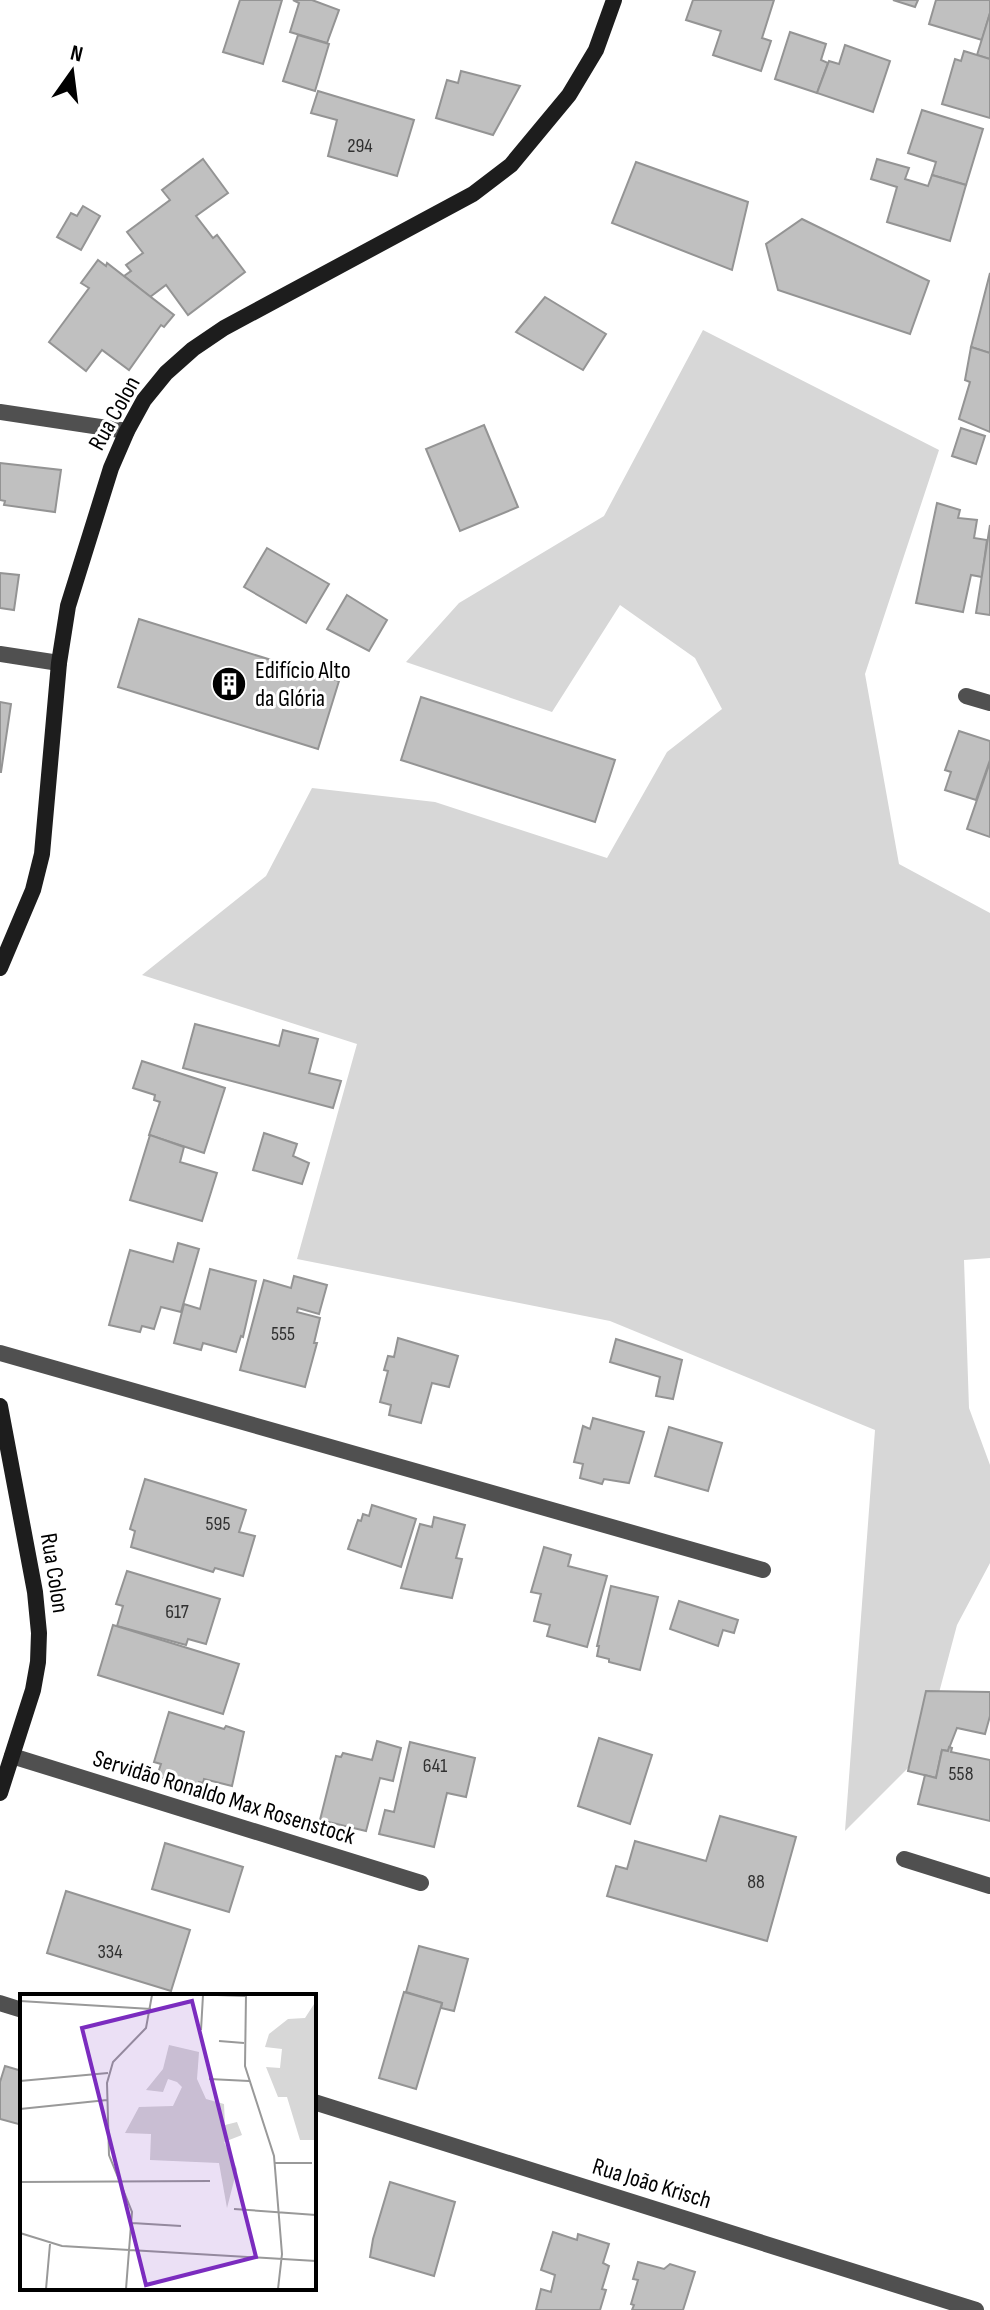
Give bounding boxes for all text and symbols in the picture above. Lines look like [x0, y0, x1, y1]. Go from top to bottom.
north arrow [32, 32, 112, 112]
text: N [68, 40, 85, 69]
house number: 294 [347, 134, 373, 158]
street label: Rua Colon [82, 371, 147, 455]
place label: Edifício Alto da Glória [255, 656, 351, 713]
building icon: Edifício Alto da Glória [210, 665, 248, 703]
house number: 555 [271, 1322, 295, 1346]
house number: 595 [206, 1512, 230, 1536]
street label: Rua Colon [34, 1531, 75, 1615]
house number: 617 [165, 1600, 189, 1624]
street label: Servidão Ronaldo Max Rosenstock [89, 1744, 358, 1851]
house number: 641 [423, 1754, 447, 1778]
house number: 558 [949, 1762, 973, 1786]
house number: 88 [747, 1870, 765, 1894]
house number: 334 [97, 1940, 123, 1964]
inset map [20, 1994, 316, 2290]
street label: Rua João Krisch [589, 2152, 715, 2215]

